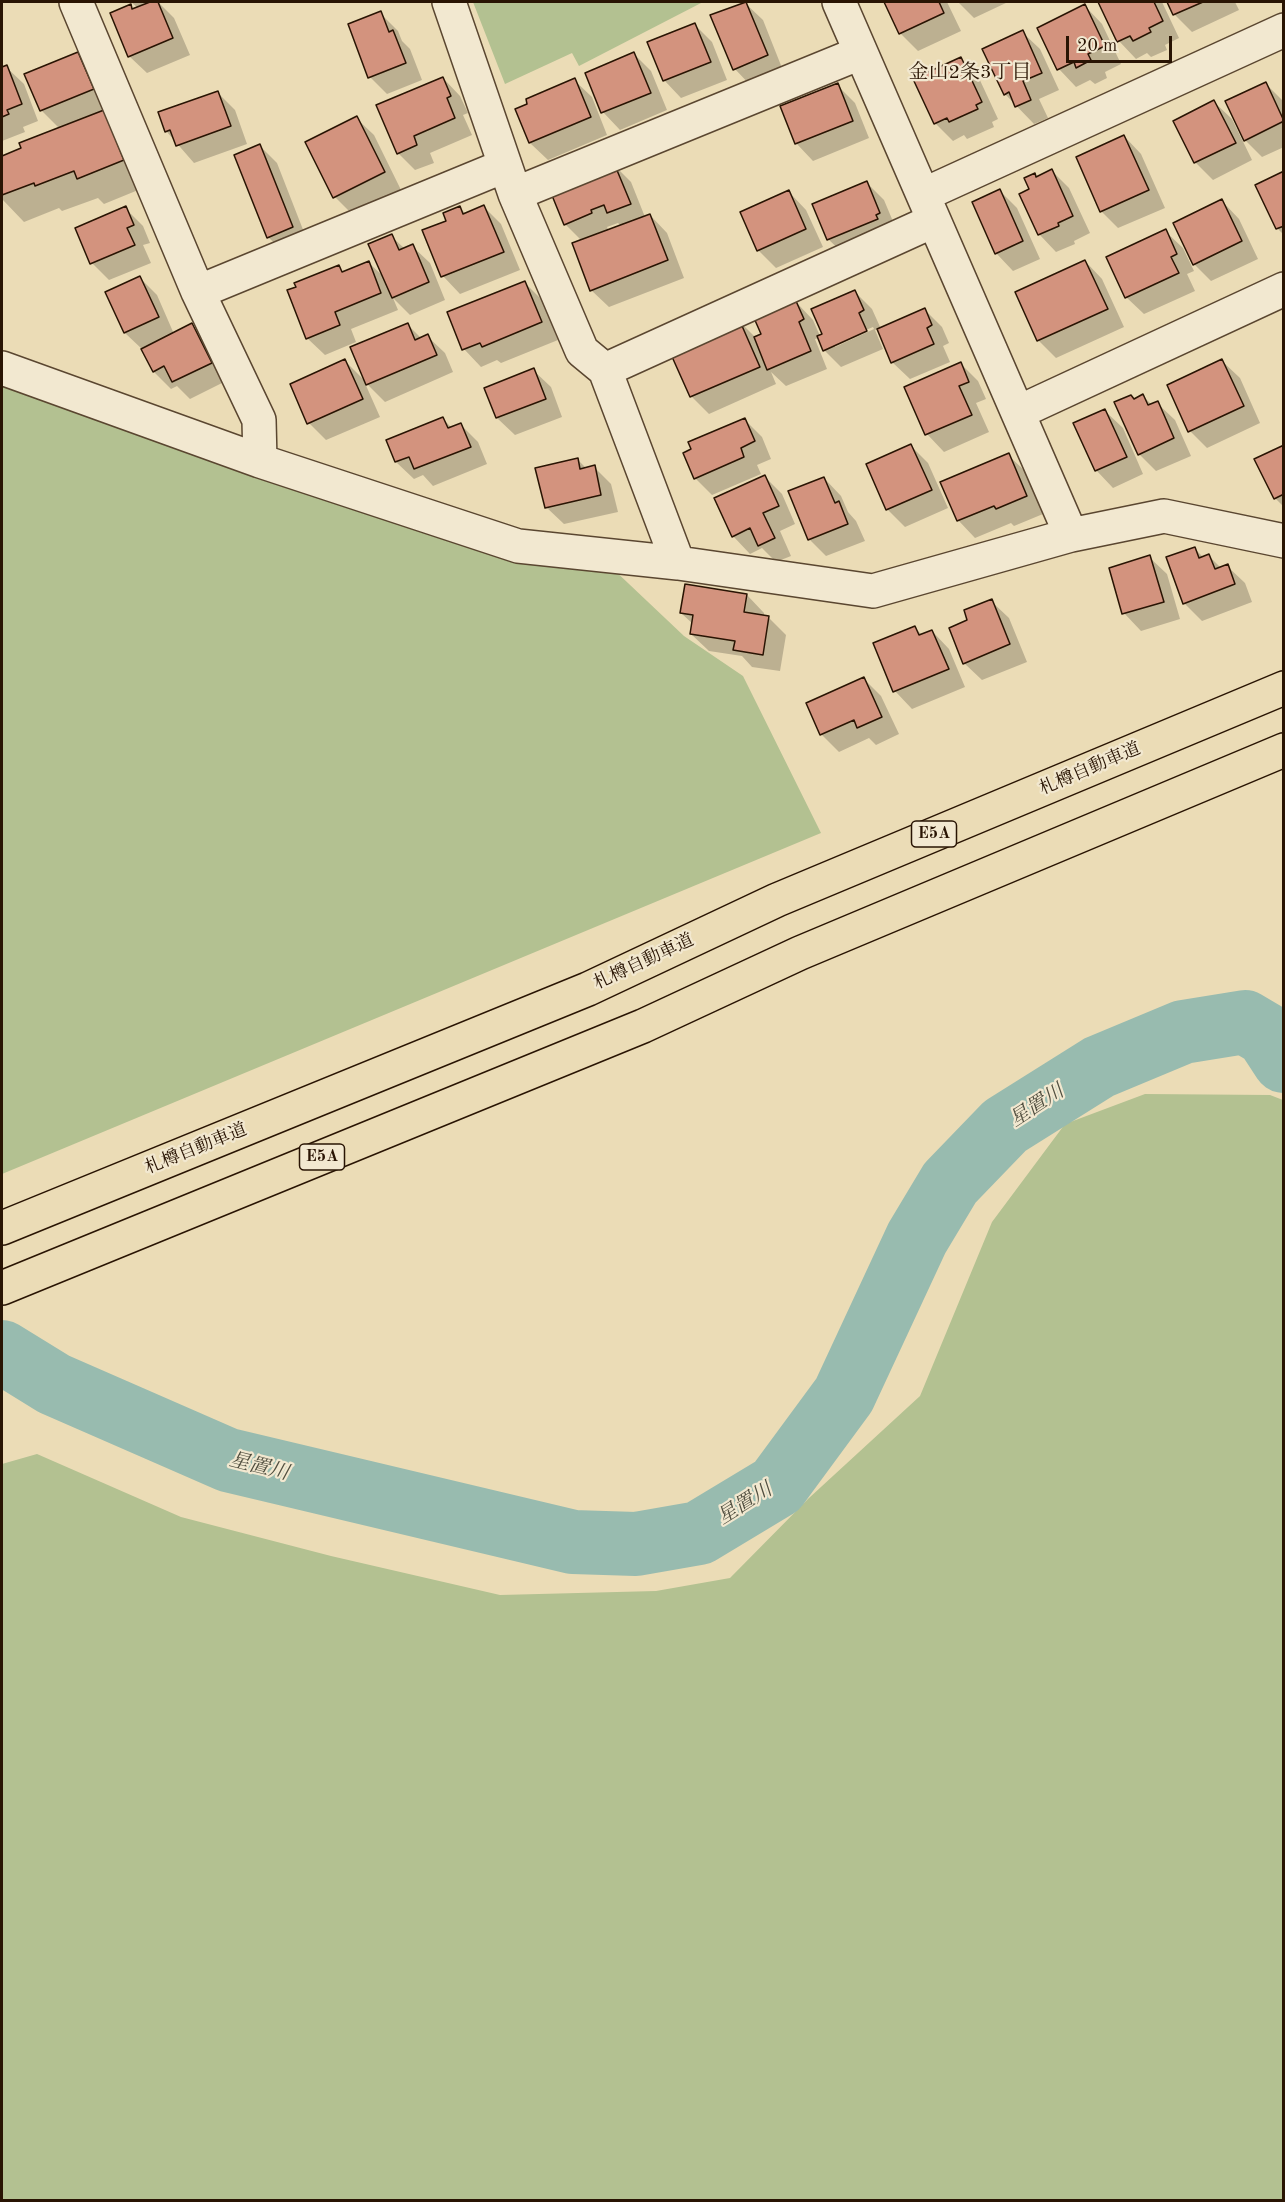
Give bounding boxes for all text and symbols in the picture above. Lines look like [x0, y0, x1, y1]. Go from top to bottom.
scale bar [1069, 24, 1176, 62]
text: 20 m [1077, 37, 1117, 55]
district label: 金山2条3丁目 [908, 61, 1032, 85]
street label: 札樽自動車道 [1036, 738, 1144, 800]
road number: E5A [912, 821, 956, 847]
street label: 札樽自動車道 [590, 929, 698, 995]
water label: 星置川 [1005, 1080, 1069, 1132]
street label: 札樽自動車道 [142, 1119, 250, 1179]
road number: E5A [300, 1144, 344, 1170]
water label: 星置川 [227, 1448, 291, 1486]
water label: 星置川 [713, 1478, 777, 1530]

